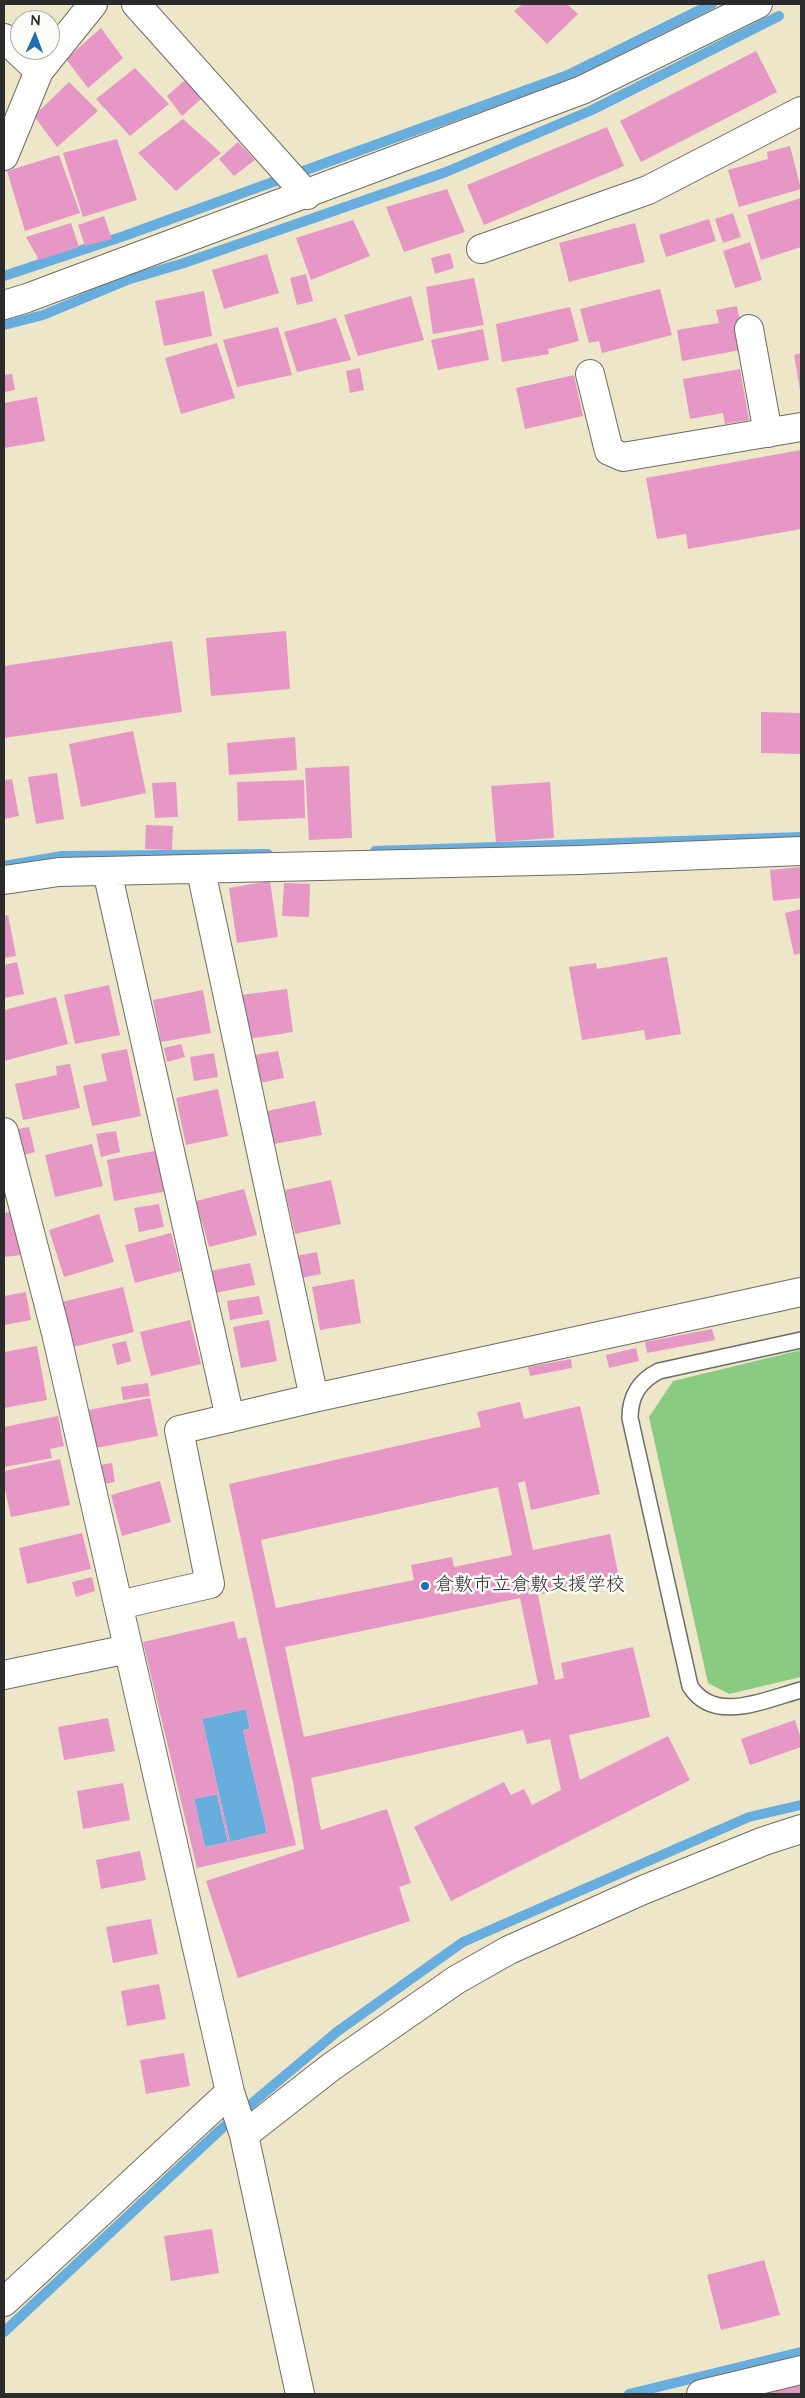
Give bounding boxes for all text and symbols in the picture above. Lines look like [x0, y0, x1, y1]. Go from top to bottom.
north arrow [10, 10, 60, 60]
text: N [31, 11, 40, 31]
place label: 倉敷市立倉敷支援学校 [435, 1575, 625, 1597]
marker: 倉敷市立倉敷支援学校 [419, 1580, 431, 1592]

